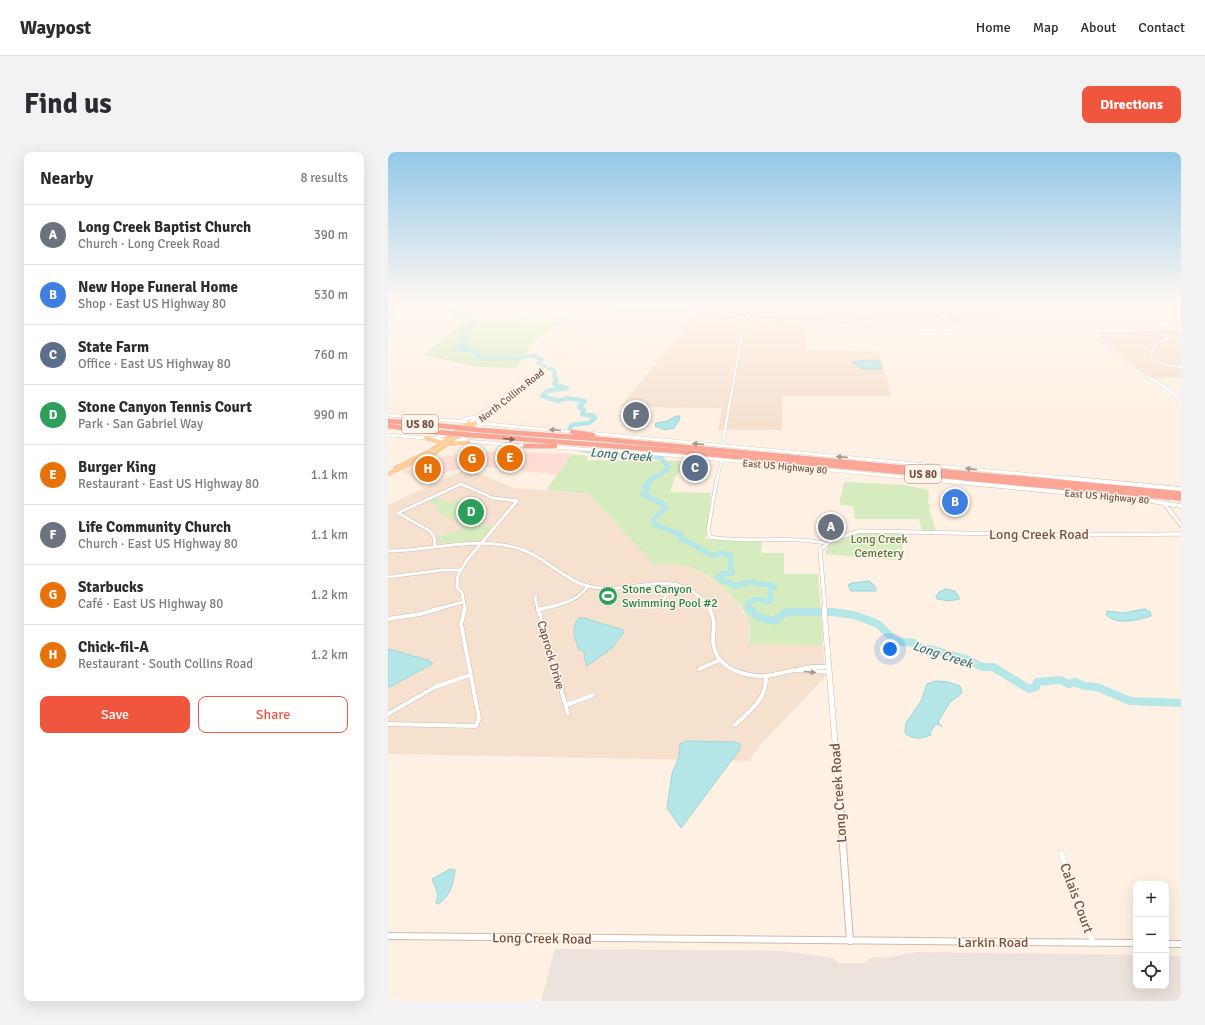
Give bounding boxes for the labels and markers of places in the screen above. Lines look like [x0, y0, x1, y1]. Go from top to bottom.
pin: F [623, 400, 649, 430]
pin: E [497, 443, 523, 473]
pin: G [459, 444, 485, 474]
pin: C [682, 453, 708, 483]
pin: H [415, 454, 441, 484]
pin: B [942, 487, 968, 517]
pin: D [458, 497, 484, 527]
pin: A [818, 512, 844, 542]
place label: Stone Canyon Swimming Pool #2 [622, 582, 718, 611]
sports icon: Stone Canyon Swimming Pool #2 [597, 585, 619, 607]

